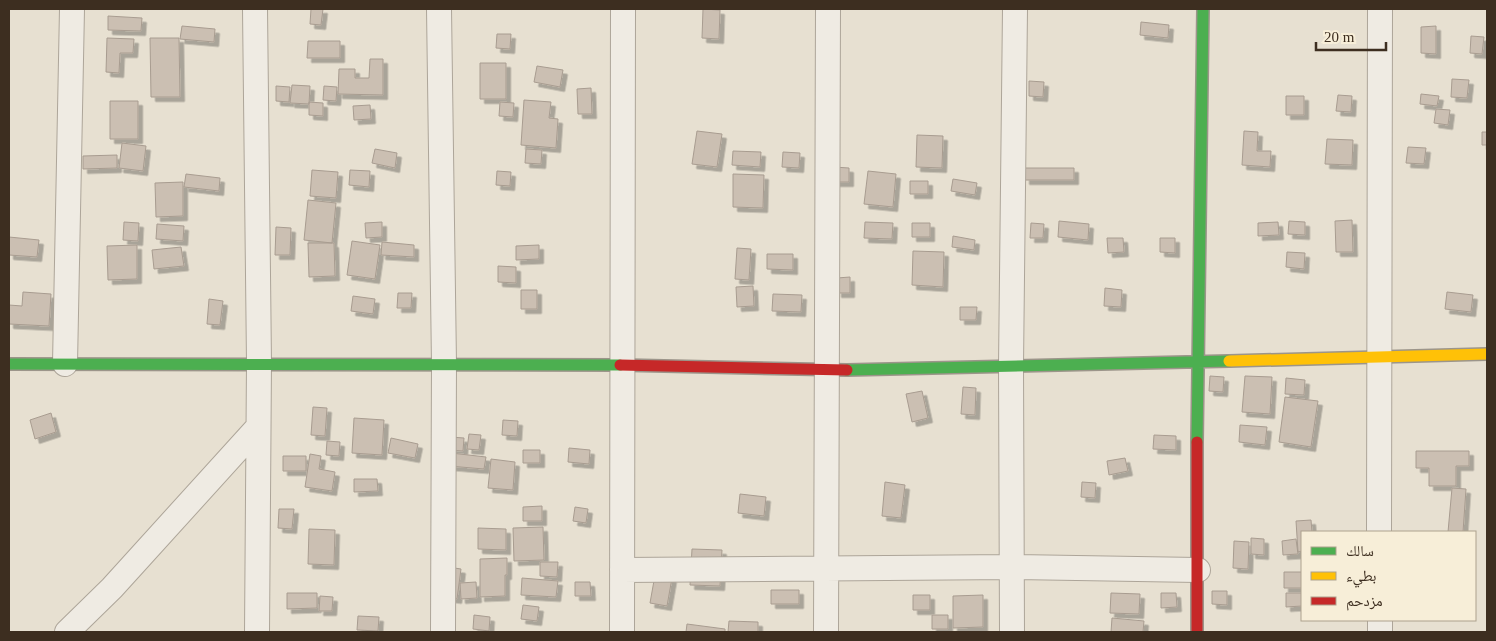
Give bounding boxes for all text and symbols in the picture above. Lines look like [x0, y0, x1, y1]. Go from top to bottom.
scale bar [1316, 20, 1386, 52]
text: 20 m [1324, 29, 1355, 45]
legend [1301, 531, 1476, 621]
text: سالك [1346, 543, 1374, 559]
text: بطيء [1346, 568, 1376, 588]
text: مزدحم [1346, 593, 1383, 611]

